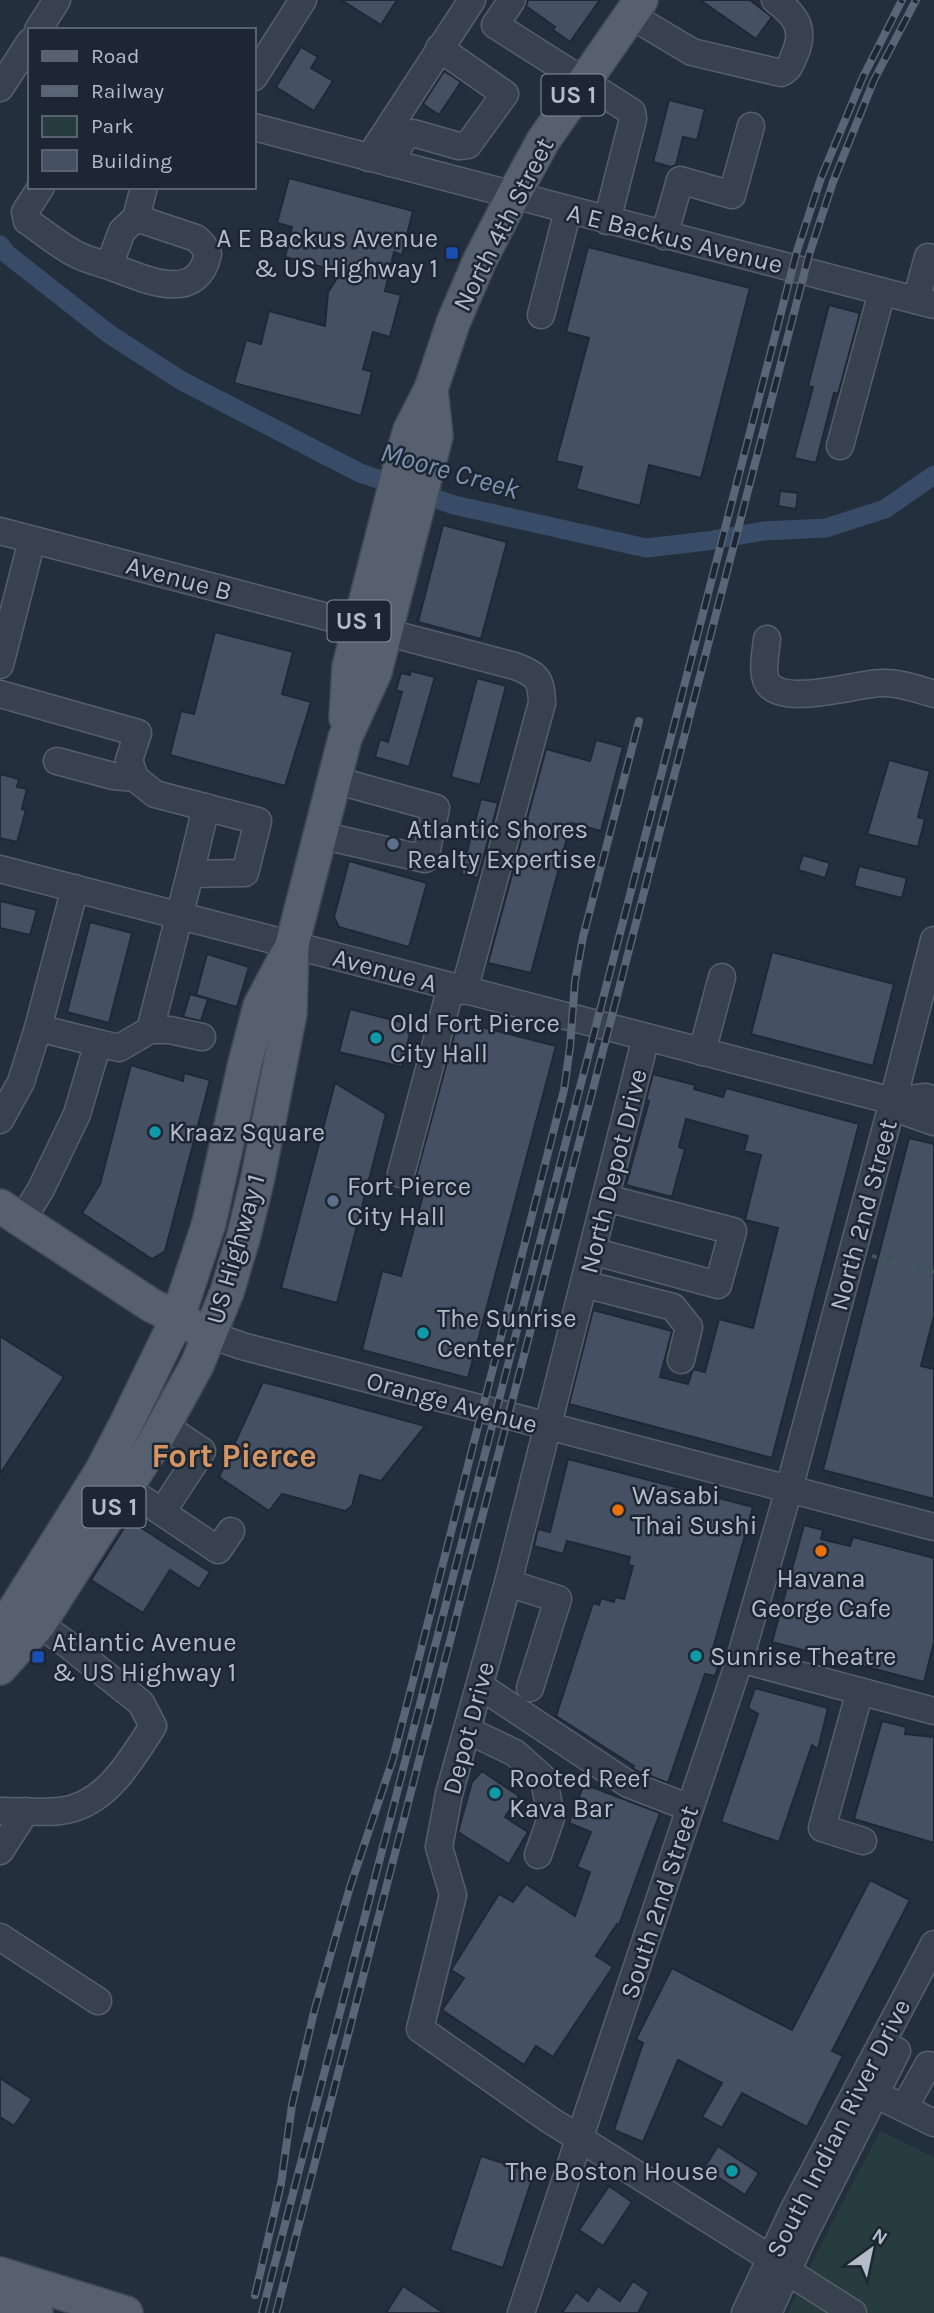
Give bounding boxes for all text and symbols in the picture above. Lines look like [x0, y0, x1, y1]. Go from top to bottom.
legend [28, 28, 256, 189]
text: Road [91, 44, 139, 68]
road number: US 1 [542, 74, 604, 116]
text: Railway [91, 79, 164, 103]
text: Park [91, 114, 134, 138]
street label: North 4th Street [446, 132, 561, 316]
text: Building [91, 149, 172, 173]
street label: A E Backus Avenue [564, 197, 786, 280]
place label: A E Backus Avenue & US Highway 1 [216, 223, 438, 284]
marker: A E Backus Avenue & US Highway 1 [444, 245, 460, 261]
water label: Moore Creek [377, 435, 524, 506]
street label: Avenue B [123, 550, 235, 607]
road number: US 1 [328, 600, 390, 642]
place label: Atlantic Shores Realty Expertise [407, 814, 596, 875]
marker: Atlantic Shores Realty Expertise [385, 836, 401, 852]
street label: Avenue A [329, 942, 440, 999]
place label: Old Fort Pierce City Hall [390, 1008, 560, 1069]
marker: Old Fort Pierce City Hall [368, 1030, 384, 1046]
street label: North Depot Drive [573, 1066, 654, 1277]
street label: North 2nd Street [823, 1116, 904, 1314]
place label: Kraaz Square [169, 1117, 325, 1148]
marker: Kraaz Square [147, 1124, 163, 1140]
street label: US Highway 1 [199, 1171, 272, 1328]
place label: Fort Pierce City Hall [347, 1171, 471, 1232]
marker: Fort Pierce City Hall [325, 1193, 341, 1209]
place label: The Sunrise Center [437, 1303, 577, 1364]
marker: The Sunrise Center [415, 1325, 431, 1341]
street label: Orange Avenue [363, 1365, 541, 1440]
district label: Fort Pierce [151, 1437, 317, 1475]
place label: Wasabi Thai Sushi [632, 1480, 758, 1541]
road number: US 1 [82, 1486, 146, 1527]
marker: Wasabi Thai Sushi [610, 1502, 626, 1518]
marker: Havana George Cafe [813, 1543, 829, 1559]
place label: Havana George Cafe [751, 1563, 891, 1624]
place label: Atlantic Avenue & US Highway 1 [52, 1627, 237, 1688]
place label: Sunrise Theatre [710, 1641, 896, 1672]
marker: Sunrise Theatre [688, 1648, 704, 1664]
marker: Atlantic Avenue & US Highway 1 [30, 1649, 46, 1665]
street label: Depot Drive [436, 1658, 501, 1798]
place label: Rooted Reef Kava Bar [509, 1763, 651, 1824]
marker: Rooted Reef Kava Bar [487, 1785, 503, 1801]
street label: South 2nd Street [614, 1802, 705, 2003]
street label: South Indian River Drive [760, 1994, 917, 2263]
place label: The Boston House [506, 2156, 718, 2187]
marker: The Boston House [724, 2163, 740, 2179]
north arrow [836, 2215, 906, 2285]
text: N [868, 2224, 891, 2250]

